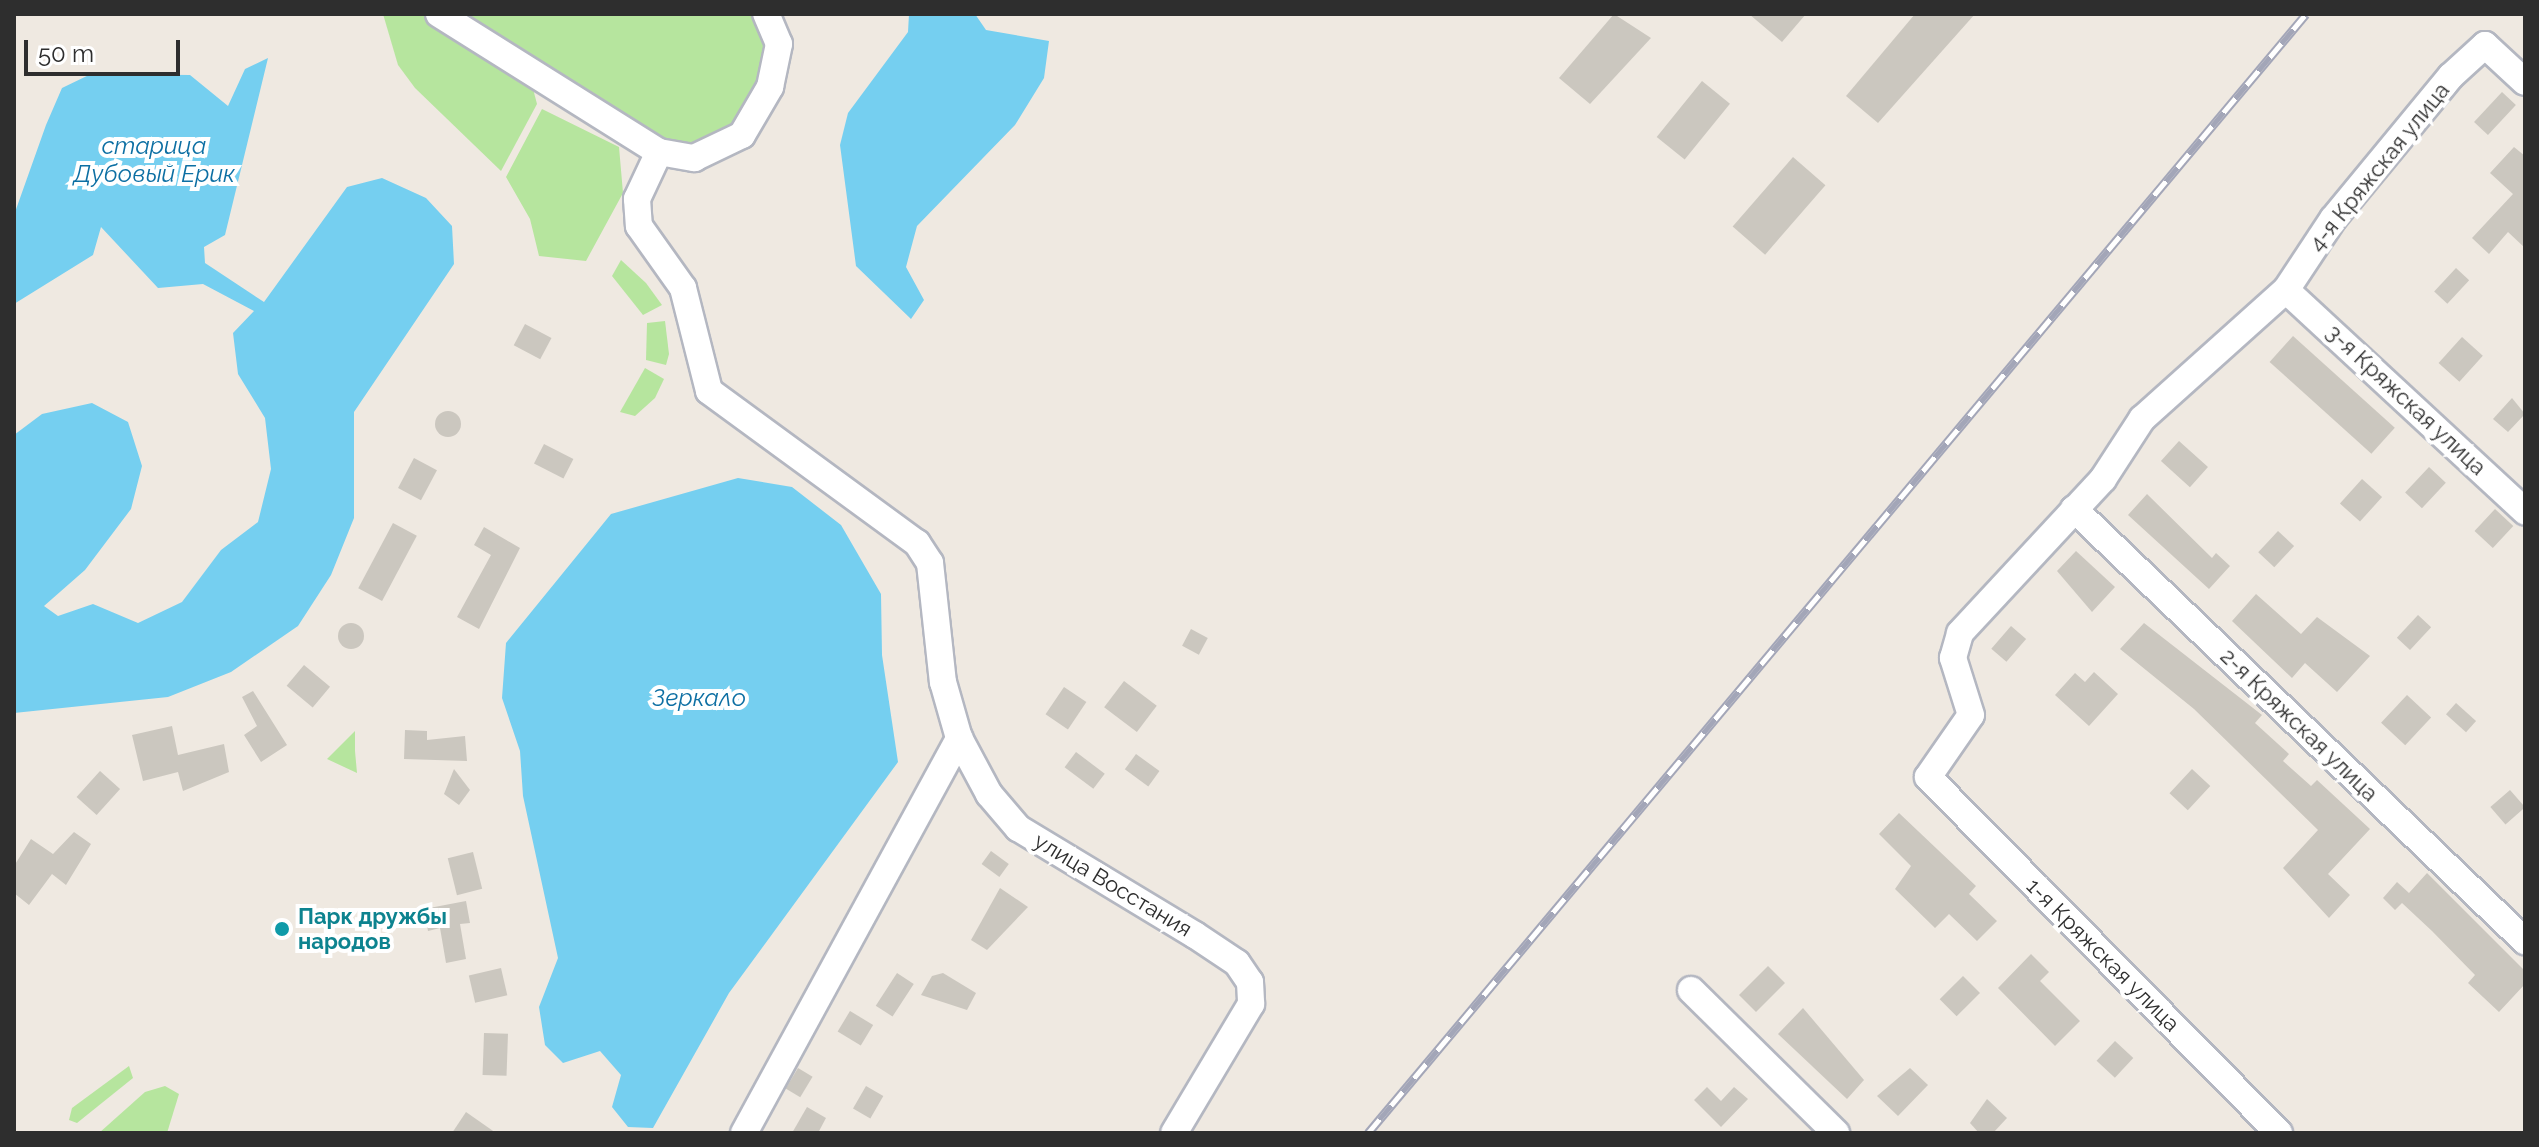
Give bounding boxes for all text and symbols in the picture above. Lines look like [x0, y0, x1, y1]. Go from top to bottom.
scale bar [28, 24, 184, 74]
text: 50 m [38, 39, 94, 68]
street label: 4-я Кряжская улица [2303, 77, 2455, 257]
water label: старица Дубовый Ерик [73, 132, 235, 188]
street label: 3-я Кряжская улица [2321, 319, 2491, 481]
street label: 2-я Кряжская улица [2215, 643, 2383, 807]
water label: Зеркало [652, 684, 746, 712]
street label: улица Восстания [1029, 828, 1197, 942]
street label: 1-я Кряжская улица [2021, 873, 2185, 1037]
place label: Парк дружбы народов [298, 903, 447, 954]
marker: Парк дружбы народов [273, 920, 291, 938]

